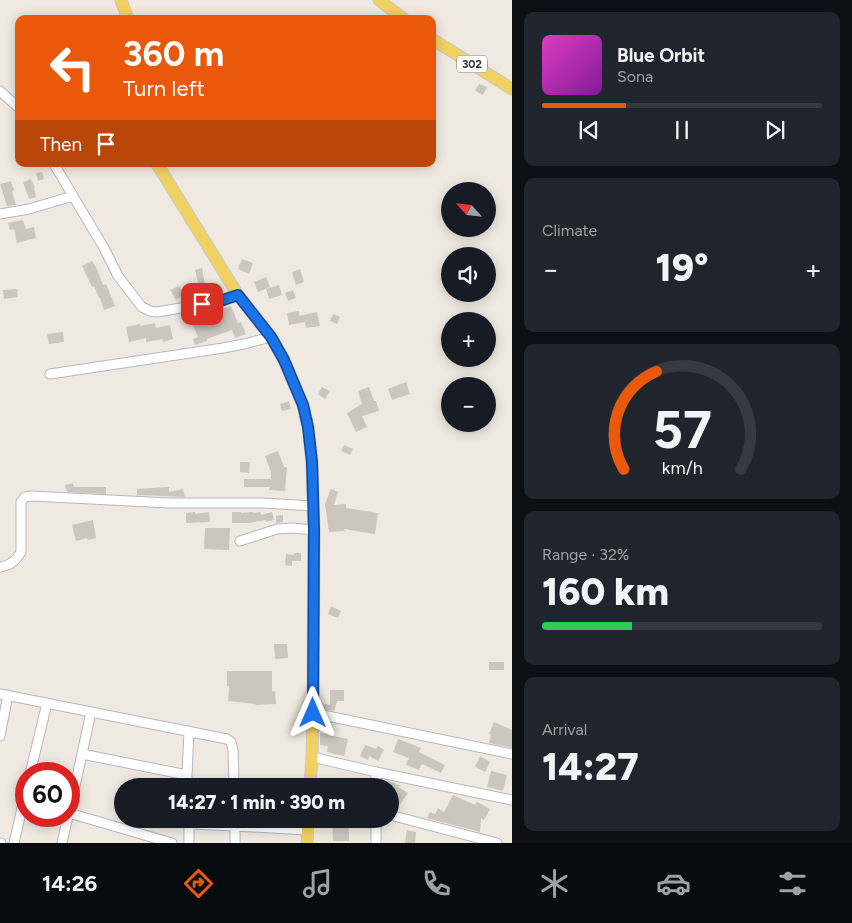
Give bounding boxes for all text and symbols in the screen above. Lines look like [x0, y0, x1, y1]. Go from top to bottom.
text: 360 m [123, 33, 224, 75]
icon: left [40, 35, 105, 100]
text: Blue Orbit [617, 44, 705, 67]
road number: 302 [457, 56, 487, 72]
text: Sona [617, 67, 653, 86]
text: Turn left [123, 75, 205, 102]
icon: previous [575, 116, 603, 144]
icon: pause [668, 116, 696, 144]
icon: next [761, 116, 789, 144]
icon: arrive [92, 130, 120, 158]
text: Then [40, 133, 82, 156]
north arrow [441, 182, 496, 238]
map controls [441, 182, 496, 432]
text: Climate [542, 221, 597, 240]
text: 19° [655, 245, 709, 291]
button: sound [441, 247, 496, 302]
text: − [542, 252, 559, 286]
text: + [805, 252, 822, 286]
pin [181, 283, 223, 325]
icon: arrive [188, 290, 216, 318]
button: + [441, 312, 496, 367]
button: − [441, 377, 496, 432]
text: 57 [652, 399, 712, 461]
text: km/h [662, 457, 702, 478]
text: Range · 32% [542, 545, 629, 564]
text: 160 km [542, 569, 669, 615]
position arrow [286, 686, 338, 738]
text: Arrival [542, 720, 587, 739]
text: 14:27 [542, 744, 639, 790]
speed limit sign: 60 [15, 762, 80, 827]
text: 14:27 · 1 min · 390 m [168, 791, 345, 814]
icon: directions [181, 866, 216, 901]
icon: music [300, 866, 335, 901]
icon: phone [419, 866, 454, 901]
icon: climate [537, 866, 572, 901]
icon: car [656, 866, 691, 901]
icon: filters [775, 866, 810, 901]
text: 14:26 [42, 870, 97, 897]

